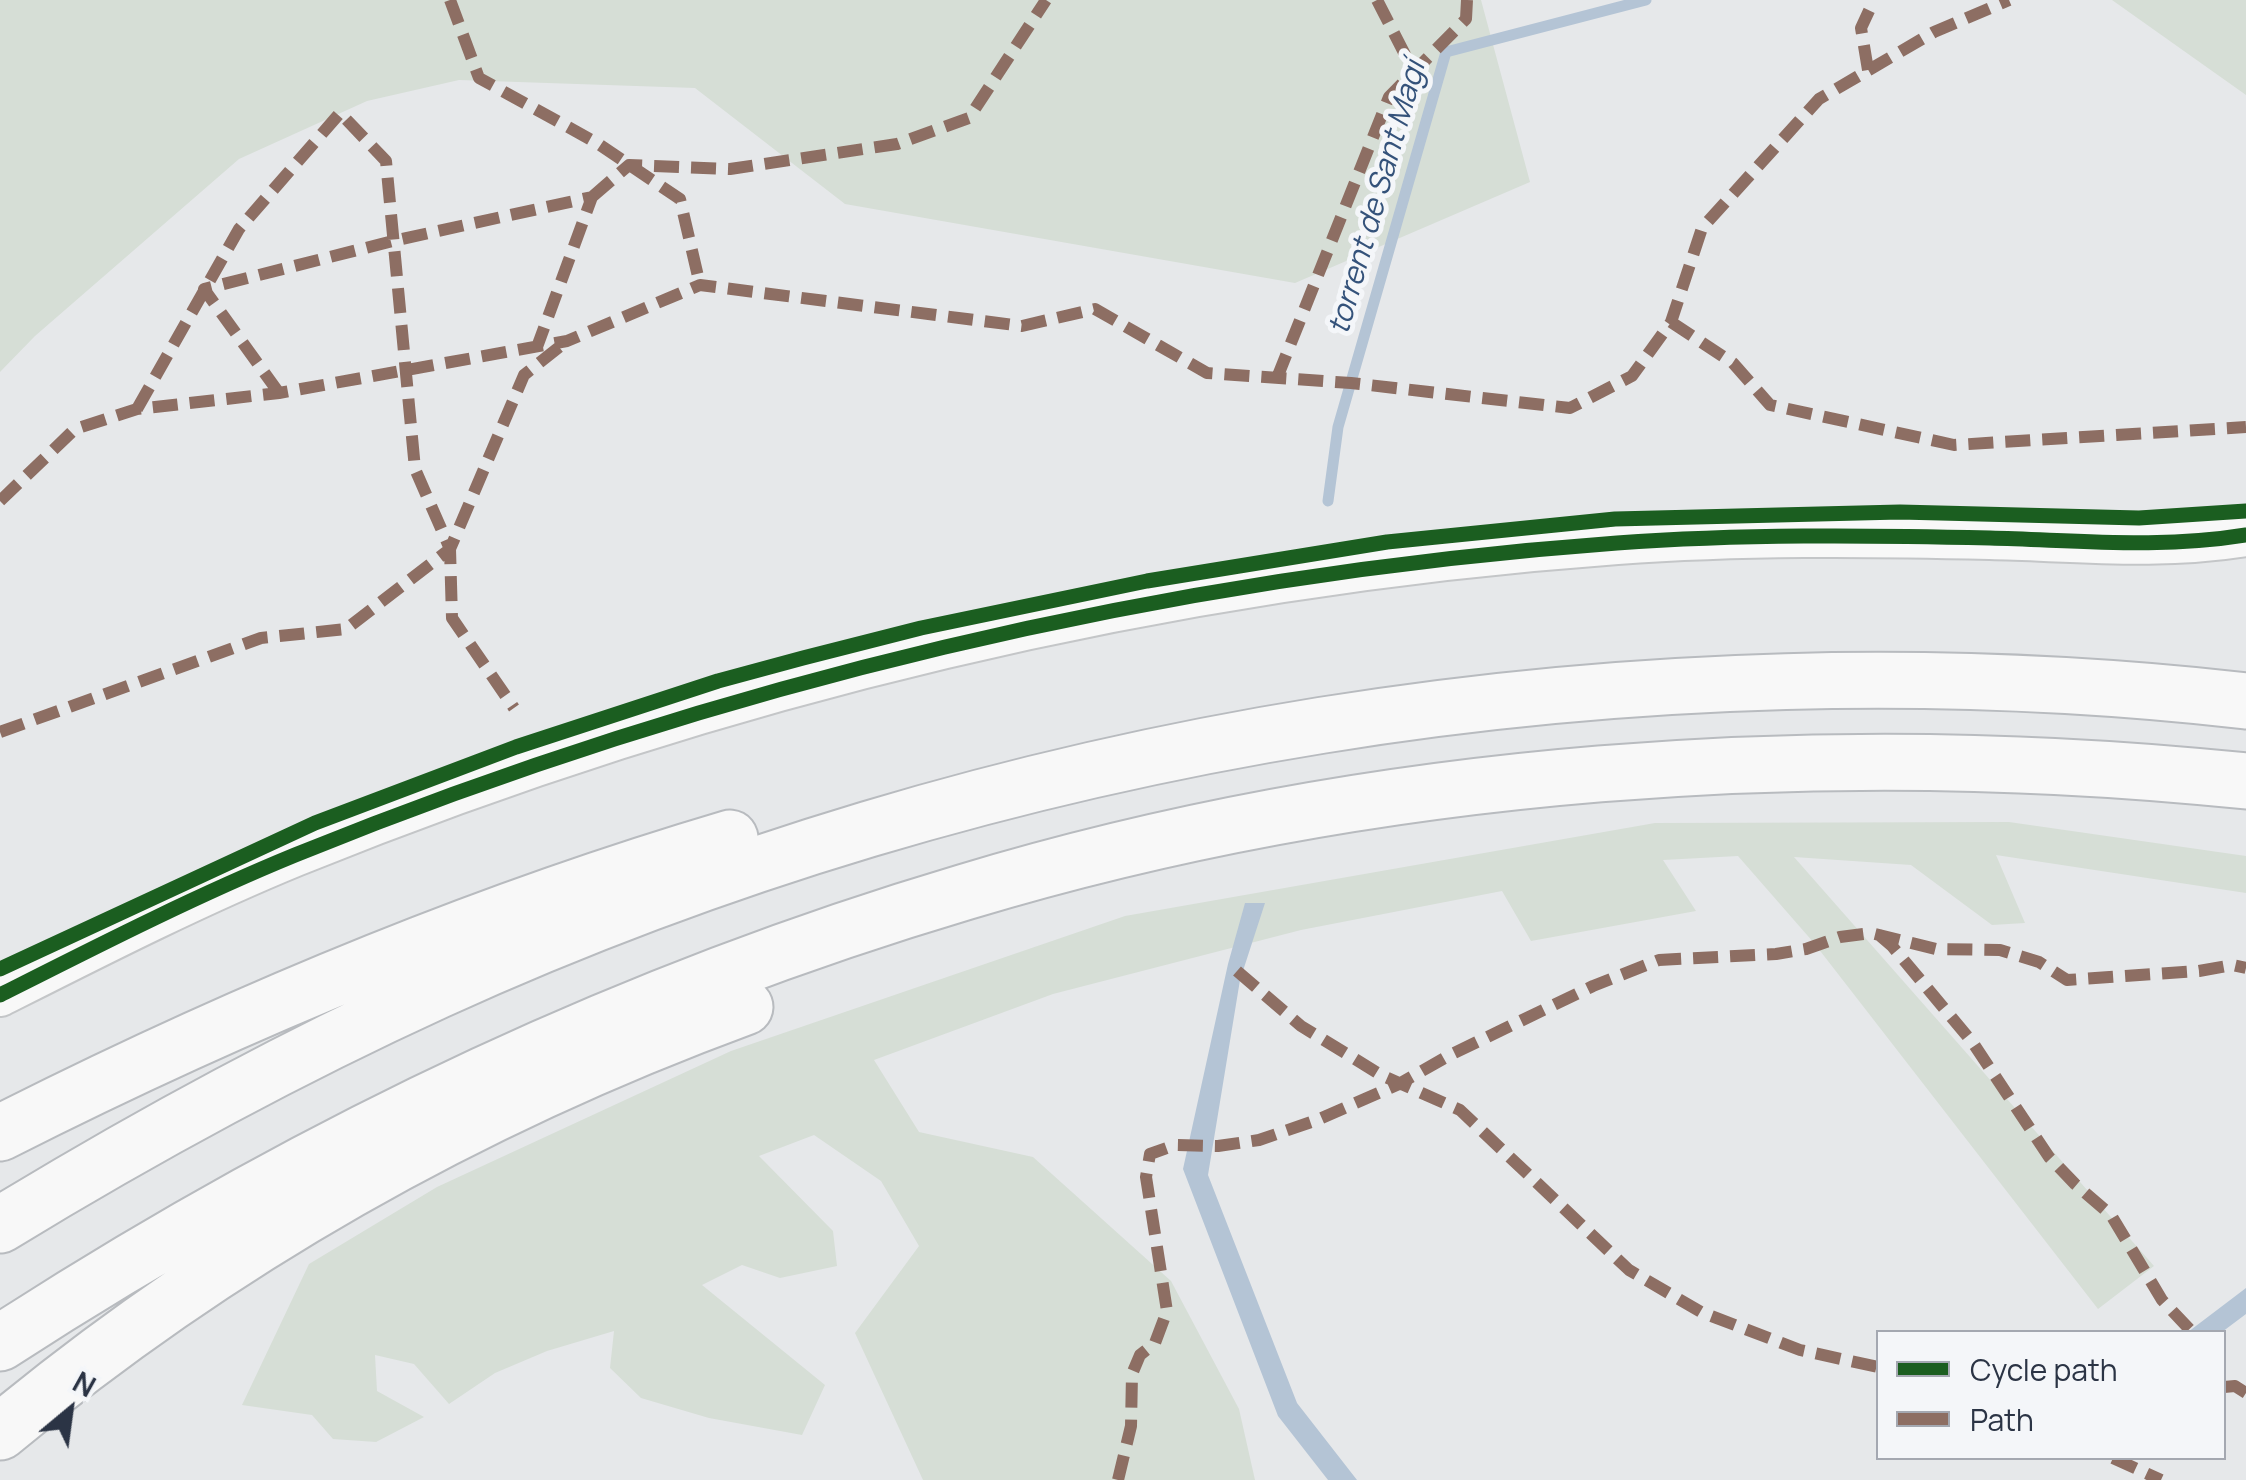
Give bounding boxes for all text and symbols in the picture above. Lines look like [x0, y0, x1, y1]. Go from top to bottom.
water label: torrent de Sant Magí [1322, 57, 1434, 339]
legend [1876, 1330, 2226, 1460]
text: Cycle path [1970, 1349, 2118, 1390]
north arrow [20, 1360, 120, 1460]
text: N [67, 1362, 103, 1405]
text: Path [1970, 1399, 2034, 1440]

